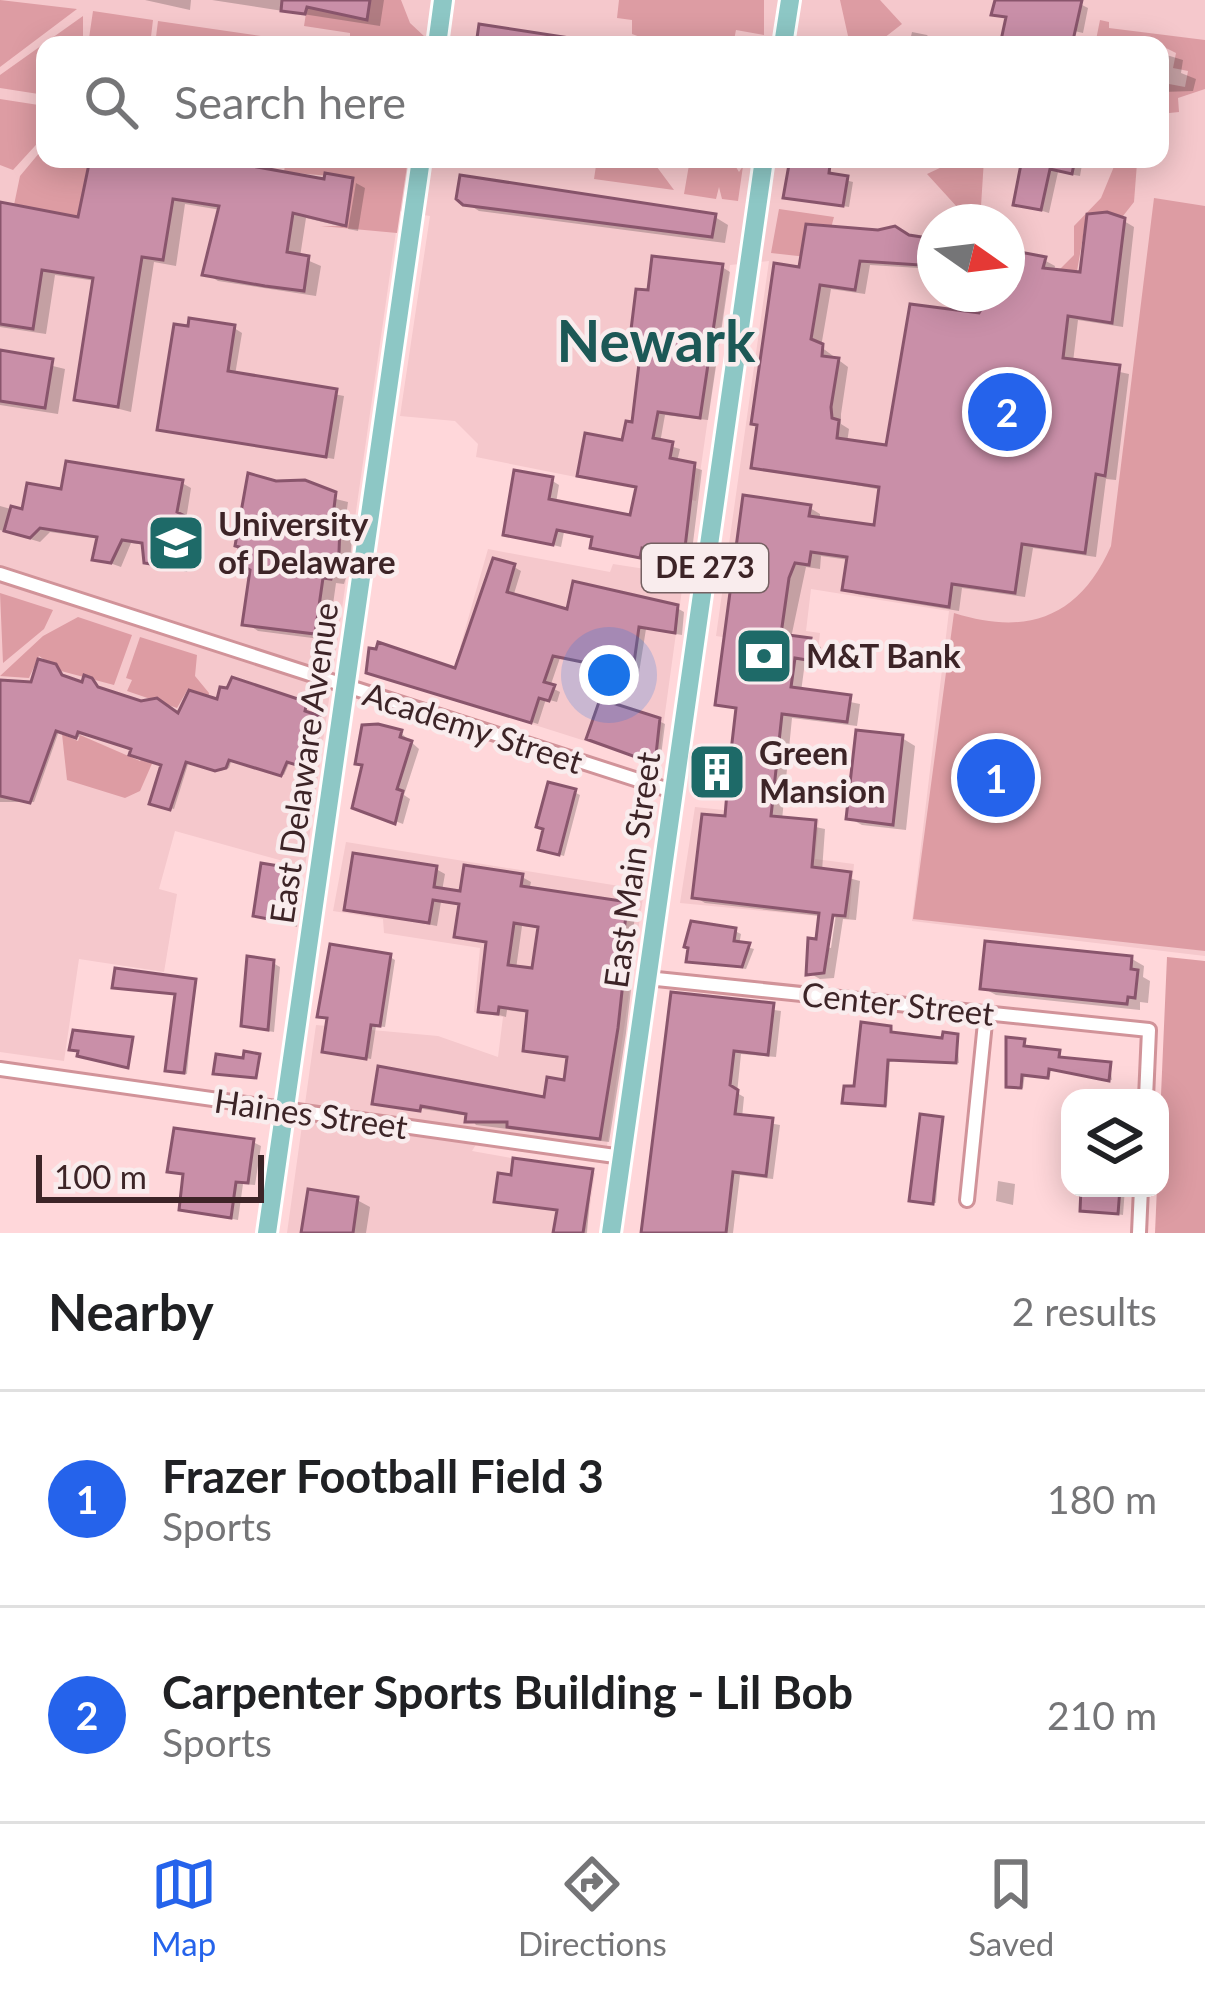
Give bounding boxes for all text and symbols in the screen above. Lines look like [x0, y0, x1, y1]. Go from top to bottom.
search box [36, 36, 1169, 168]
icon: search [78, 69, 144, 135]
text: Search here [174, 75, 406, 129]
north arrow [917, 204, 1025, 312]
district label: Newark [556, 306, 756, 374]
pin: 2 [968, 367, 1046, 457]
place label: University of Delaware [218, 503, 396, 581]
school or university icon: University of Delaware [145, 512, 207, 574]
road number: DE 273 [642, 544, 768, 592]
street label: East Delaware Avenue [261, 600, 345, 926]
bank icon: M&T Bank [733, 625, 795, 687]
place label: M&T Bank [806, 635, 961, 675]
your location [579, 645, 639, 705]
street label: Academy Street [359, 673, 588, 781]
place label: Green Mansion [759, 732, 886, 810]
pin: 1 [957, 733, 1035, 823]
building icon: Green Mansion [686, 741, 748, 803]
street label: East Main Street [595, 749, 667, 991]
street label: Center Street [800, 973, 996, 1033]
street label: Haines Street [212, 1080, 410, 1146]
map controls [1061, 1089, 1169, 1197]
button: layers [1061, 1089, 1169, 1197]
scale bar [36, 1149, 264, 1202]
text: 100 m [54, 1156, 147, 1196]
text: Nearby [48, 1281, 214, 1342]
text: 2 results [1012, 1288, 1157, 1334]
text: Frazer Football Field 3 [162, 1449, 604, 1503]
text: 1 [76, 1476, 98, 1522]
text: 180 m [1047, 1476, 1157, 1522]
text: Sports [162, 1503, 272, 1549]
text: Carpenter Sports Building - Lil Bob [162, 1665, 853, 1719]
text: 2 [76, 1692, 98, 1738]
text: 210 m [1047, 1692, 1157, 1738]
text: Sports [162, 1719, 272, 1765]
tab: Map [151, 1851, 217, 1963]
tab: Directions [518, 1851, 667, 1963]
tab: Saved [968, 1851, 1054, 1963]

